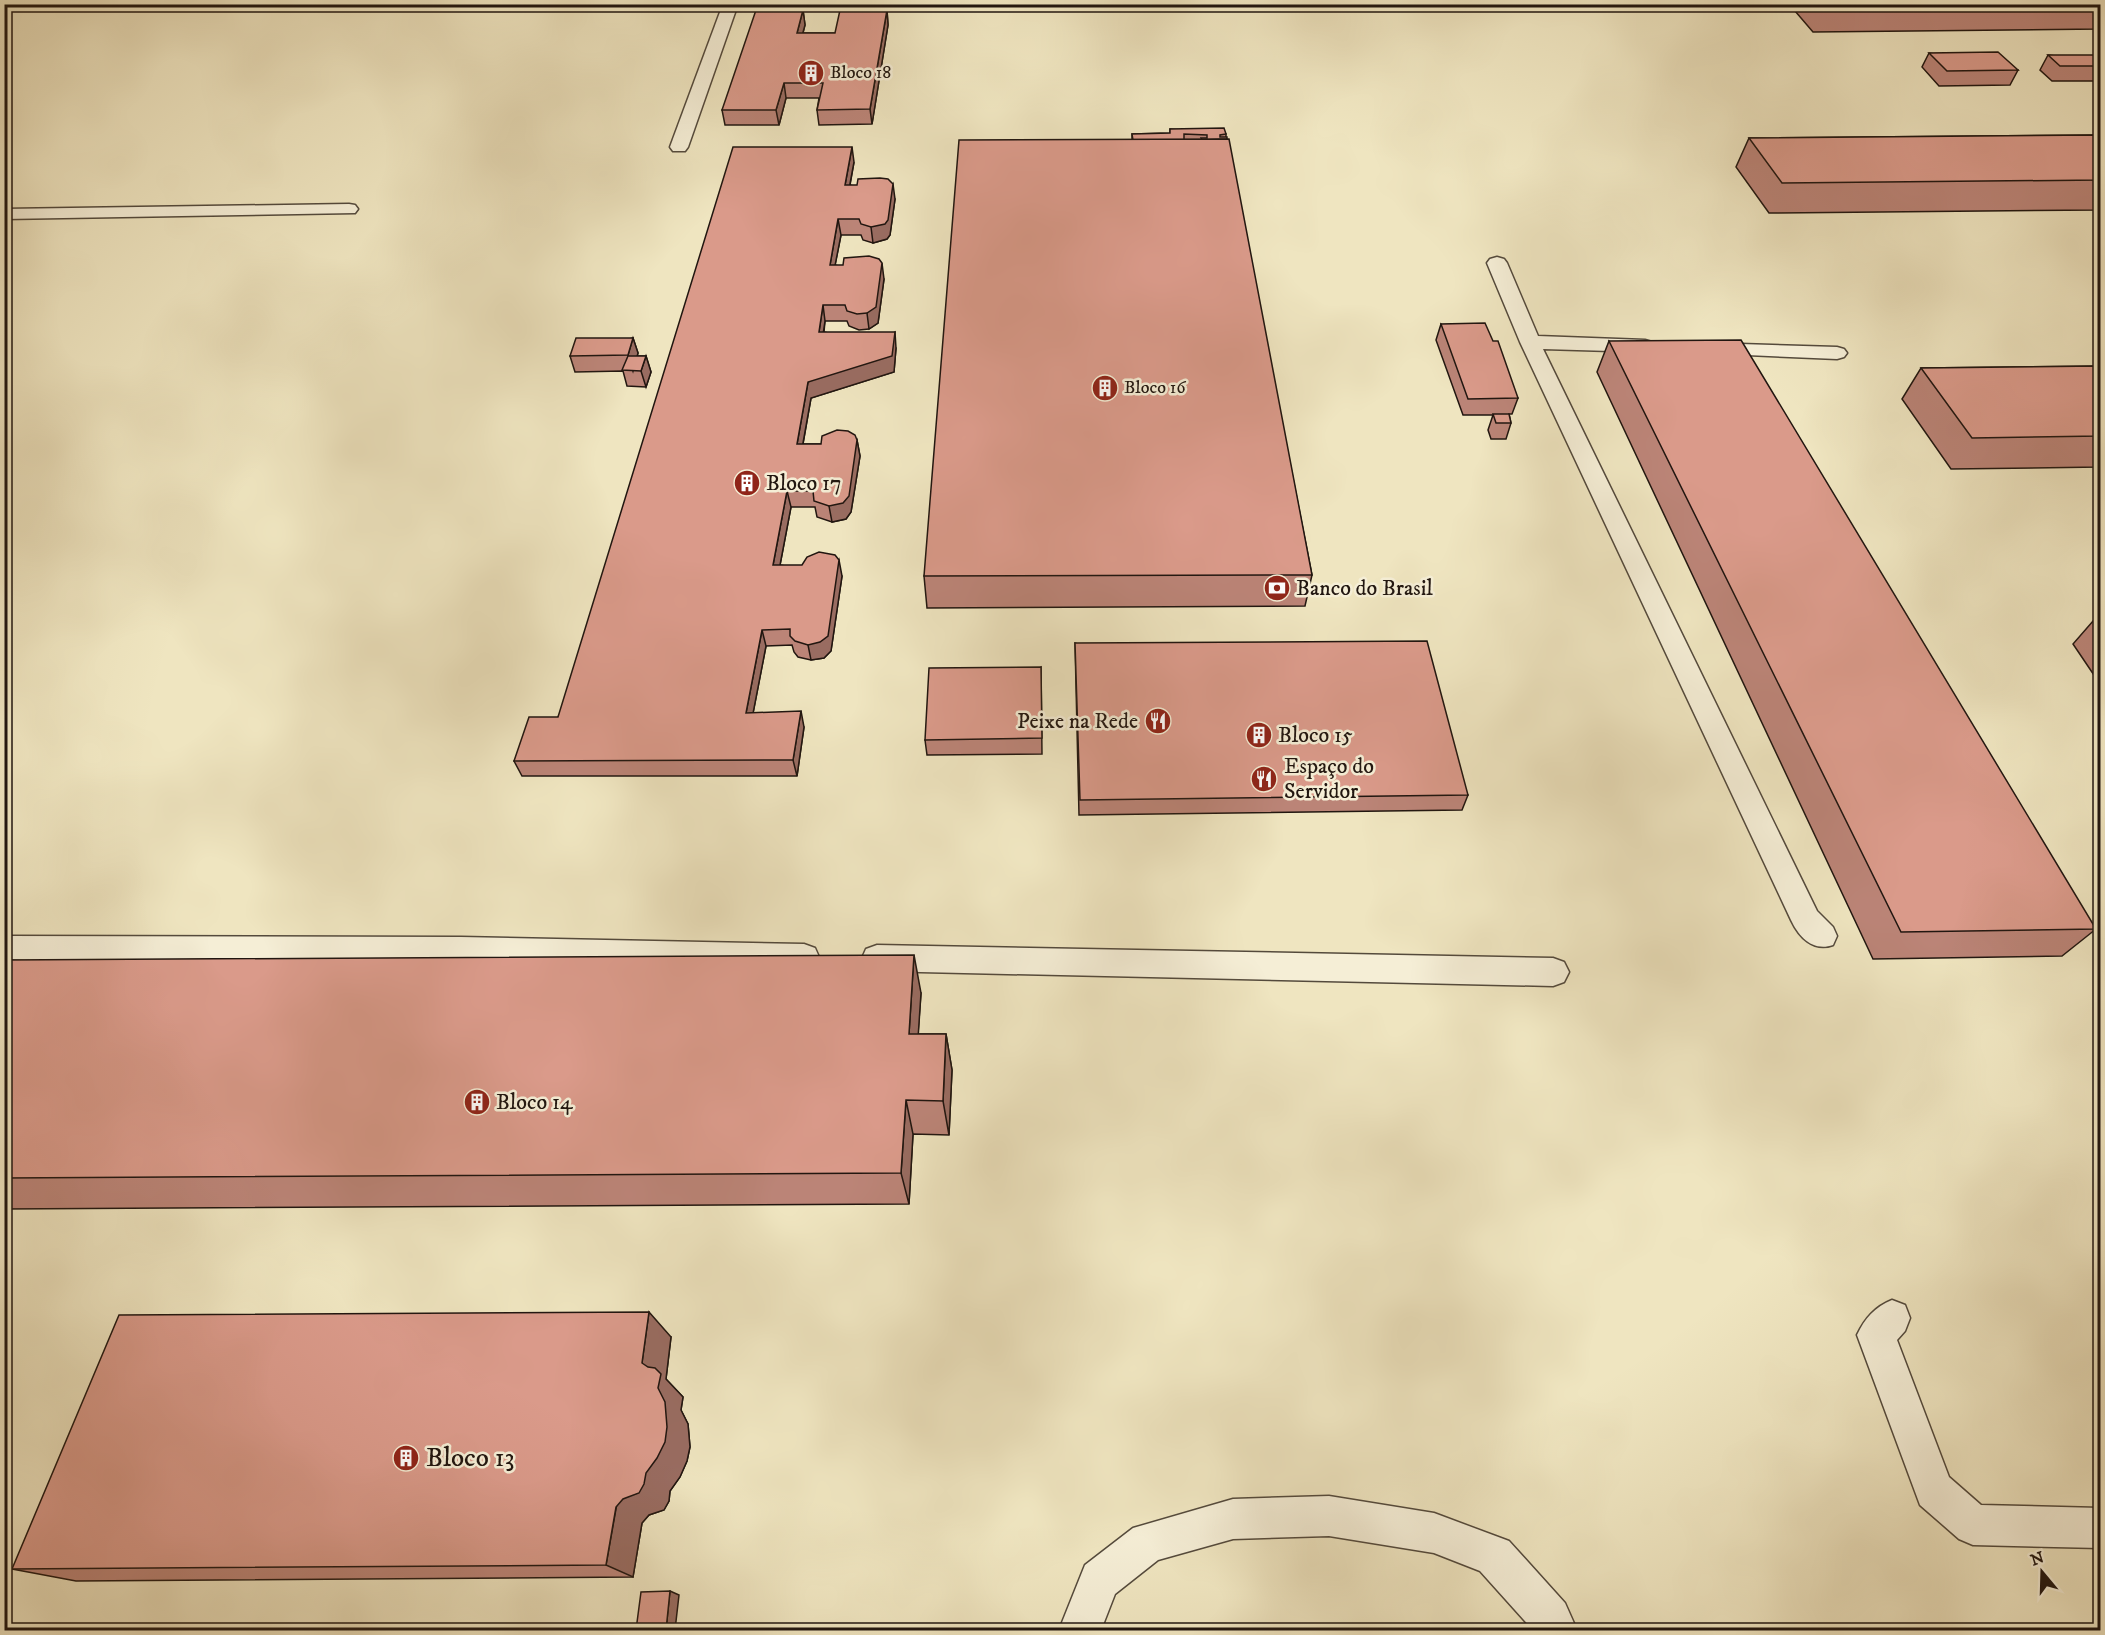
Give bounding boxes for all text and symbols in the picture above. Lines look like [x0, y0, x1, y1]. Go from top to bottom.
building icon: Bloco 18 [796, 58, 826, 88]
place label: Bloco 18 [830, 62, 891, 84]
building icon: Bloco 16 [1090, 373, 1120, 403]
place label: Bloco 16 [1124, 377, 1186, 399]
building icon: Bloco 17 [732, 468, 762, 498]
place label: Bloco 17 [766, 470, 842, 497]
bank icon: Banco do Brasil [1262, 573, 1292, 603]
place label: Banco do Brasil [1296, 575, 1433, 602]
restaurant icon: Peixe na Rede [1143, 706, 1173, 736]
place label: Peixe na Rede [1017, 708, 1138, 735]
building icon: Bloco 15 [1244, 720, 1274, 750]
place label: Bloco 15 [1278, 722, 1353, 749]
place label: Espaço do Servidor [1284, 753, 1374, 805]
restaurant icon: Espaço do Servidor [1249, 764, 1279, 794]
building icon: Bloco 14 [462, 1087, 492, 1117]
place label: Bloco 14 [496, 1089, 574, 1116]
place label: Bloco 13 [426, 1441, 515, 1475]
building icon: Bloco 13 [391, 1443, 421, 1473]
north arrow [2012, 1542, 2072, 1602]
text: N [2028, 1547, 2047, 1570]

